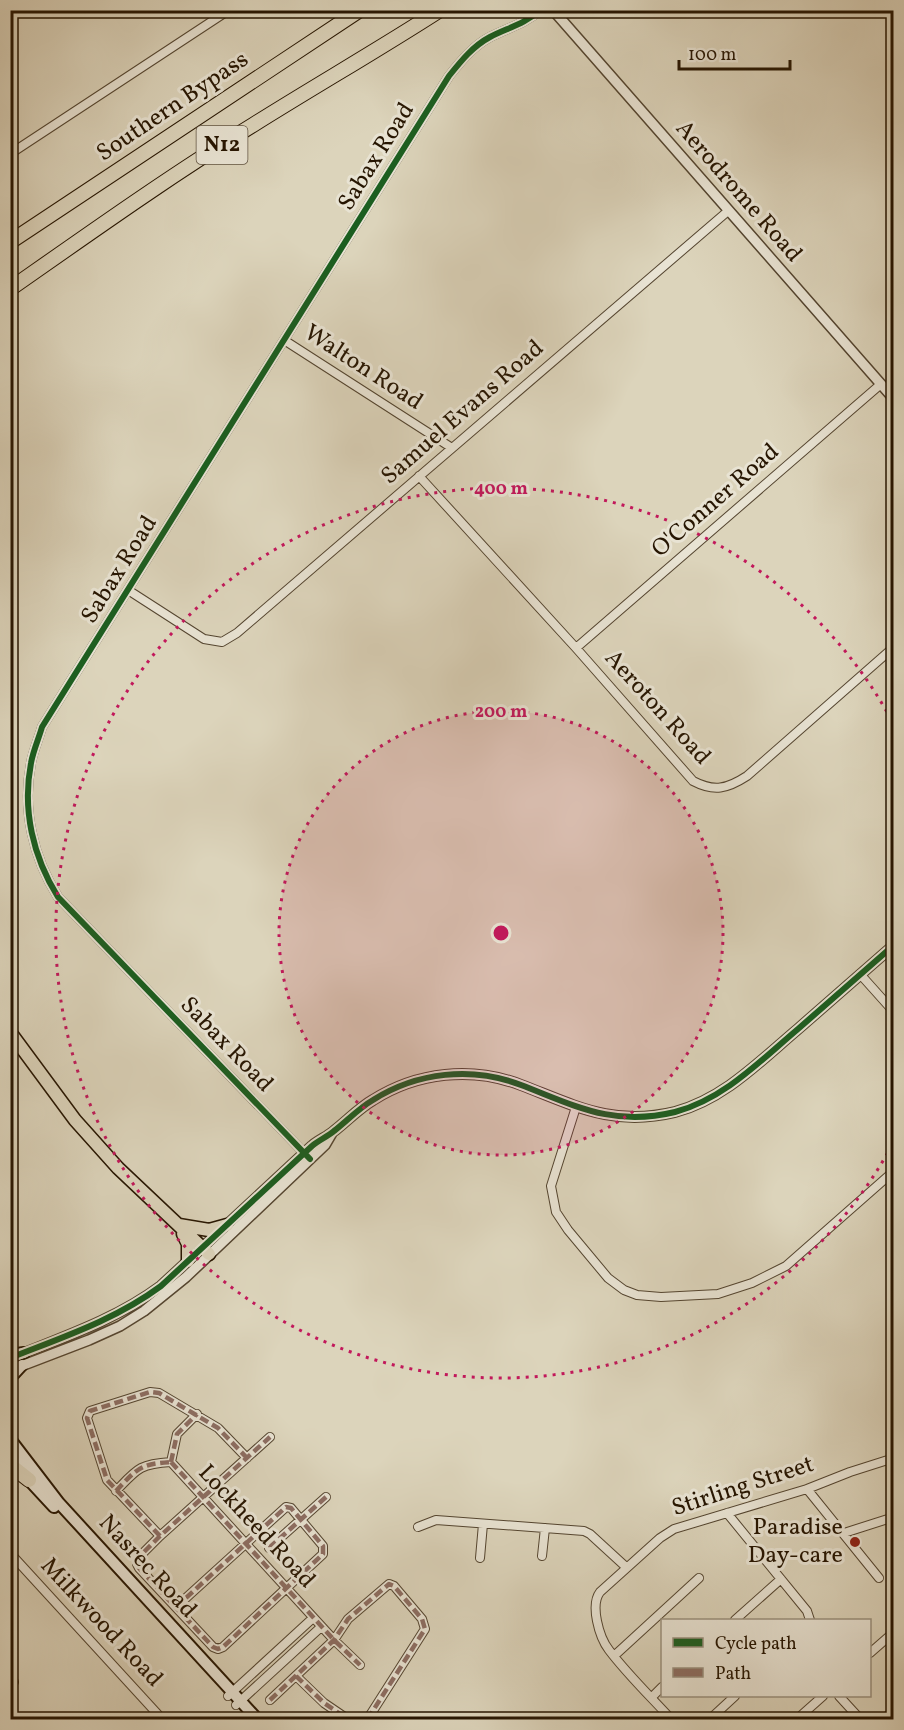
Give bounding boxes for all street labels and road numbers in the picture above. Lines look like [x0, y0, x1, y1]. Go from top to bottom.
street label: Southern Bypass [90, 43, 256, 171]
street label: Sabax Road [330, 96, 424, 218]
street label: Aerodrome Road [667, 113, 809, 271]
road number: N12 [196, 126, 248, 164]
street label: Walton Road [297, 317, 429, 419]
street label: Samuel Evans Road [374, 333, 552, 493]
street label: O'Conner Road [645, 436, 787, 566]
street label: Sabax Road [73, 509, 167, 631]
street label: Aeroton Road [596, 643, 718, 773]
street label: Sabax Road [172, 989, 280, 1101]
street label: Stirling Street [668, 1448, 818, 1526]
street label: Lockheed Road [189, 1457, 323, 1597]
street label: Nasrec Road [90, 1507, 204, 1627]
street label: Milkwood Road [32, 1551, 170, 1695]

